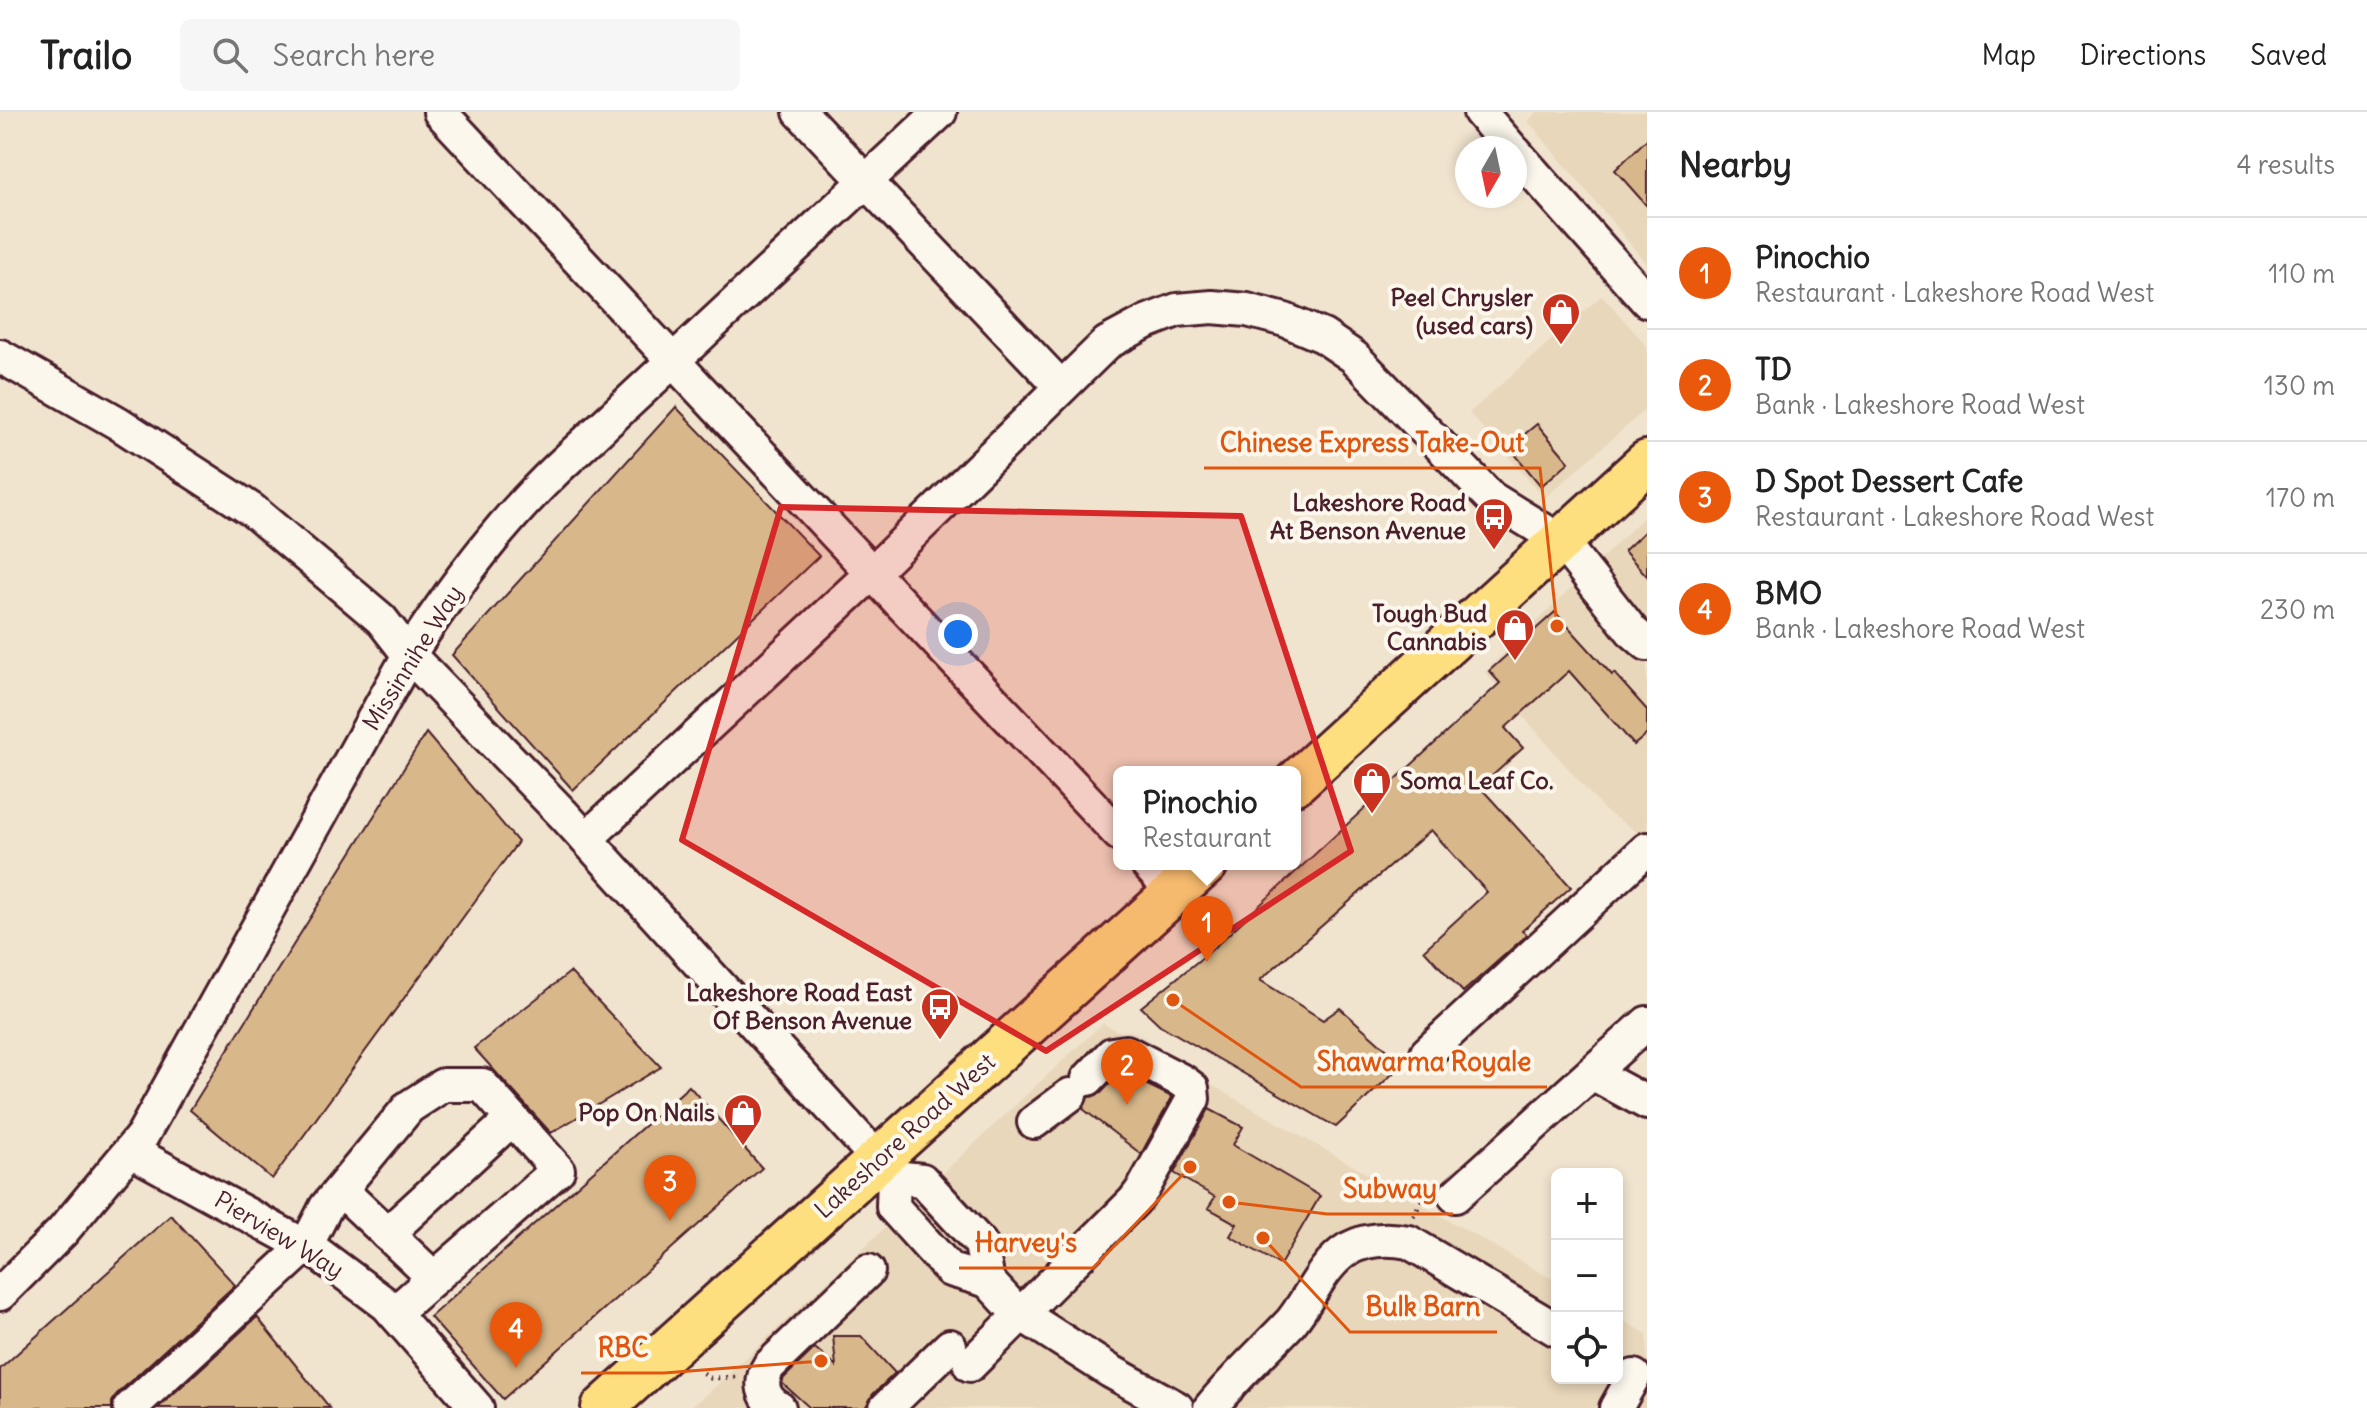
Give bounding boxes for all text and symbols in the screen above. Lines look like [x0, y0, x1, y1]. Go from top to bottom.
search box [180, 19, 740, 91]
text: Trailo [40, 32, 132, 79]
icon: search [208, 33, 252, 77]
text: Search here [272, 36, 435, 74]
text: Map [1981, 37, 2036, 73]
text: Directions [2080, 37, 2206, 73]
text: Saved [2250, 37, 2327, 73]
north arrow [1455, 136, 1527, 208]
text: Nearby [1679, 143, 1792, 186]
text: 4 results [2237, 148, 2335, 181]
text: Pinochio [1755, 238, 1870, 276]
text: 1 [1700, 257, 1710, 290]
text: 110 m [2268, 257, 2335, 290]
text: Restaurant · Lakeshore Road West [1755, 276, 2154, 309]
place label: Peel Chrysler (used cars) [1390, 282, 1533, 340]
shop icon: Peel Chrysler (used cars) [1540, 291, 1582, 346]
text: TD [1755, 350, 1792, 388]
text: 2 [1698, 369, 1712, 402]
text: 130 m [2264, 369, 2335, 402]
text: Bank · Lakeshore Road West [1755, 388, 2085, 421]
callout: Chinese Express Take-Out [1204, 418, 1540, 468]
text: Chinese Express Take-Out [1220, 426, 1524, 459]
text: D Spot Dessert Cafe [1755, 462, 2023, 500]
text: 3 [1698, 481, 1712, 514]
text: 170 m [2266, 481, 2335, 514]
place label: Lakeshore Road At Benson Avenue [1270, 487, 1466, 545]
bus stop icon: Lakeshore Road At Benson Avenue [1473, 496, 1515, 551]
text: Restaurant · Lakeshore Road West [1755, 500, 2154, 533]
text: BMO [1755, 574, 1822, 612]
street label: Missinnihe Way [355, 579, 469, 736]
text: 4 [1697, 593, 1713, 626]
text: 230 m [2260, 593, 2335, 626]
place label: Tough Bud Cannabis [1372, 598, 1487, 656]
shop icon: Tough Bud Cannabis [1494, 607, 1536, 662]
text: Bank · Lakeshore Road West [1755, 612, 2085, 645]
your location [938, 614, 978, 654]
shop icon: Soma Leaf Co. [1351, 760, 1393, 815]
place label: Soma Leaf Co. [1400, 765, 1554, 795]
popup [1113, 766, 1301, 870]
text: Pinochio [1142, 783, 1258, 821]
text: Restaurant [1142, 821, 1272, 854]
pin: 1 [1181, 896, 1233, 962]
place label: Lakeshore Road East Of Benson Avenue [686, 977, 913, 1035]
bus stop icon: Lakeshore Road East Of Benson Avenue [919, 986, 961, 1041]
callout: Shawarma Royale [1301, 1037, 1547, 1087]
pin: 2 [1101, 1039, 1153, 1105]
text: Shawarma Royale [1317, 1045, 1531, 1078]
street label: Lakeshore Road West [808, 1046, 1001, 1224]
shop icon: Pop On Nails [722, 1092, 764, 1147]
place label: Pop On Nails [578, 1097, 715, 1127]
pin: 3 [644, 1155, 696, 1221]
callout: Subway [1327, 1164, 1453, 1214]
map controls [1551, 1168, 1623, 1384]
button: + [1551, 1168, 1623, 1240]
text: Subway [1343, 1172, 1437, 1205]
street label: Pierview Way [210, 1184, 350, 1284]
callout: Harvey's [959, 1218, 1093, 1268]
text: Harvey's [975, 1226, 1077, 1259]
button: − [1551, 1240, 1623, 1312]
callout: Bulk Barn [1350, 1282, 1497, 1332]
text: Bulk Barn [1365, 1290, 1481, 1323]
pin: 4 [490, 1302, 542, 1368]
button: locate [1551, 1312, 1623, 1384]
callout: RBC [581, 1323, 664, 1373]
text: RBC [598, 1331, 648, 1364]

